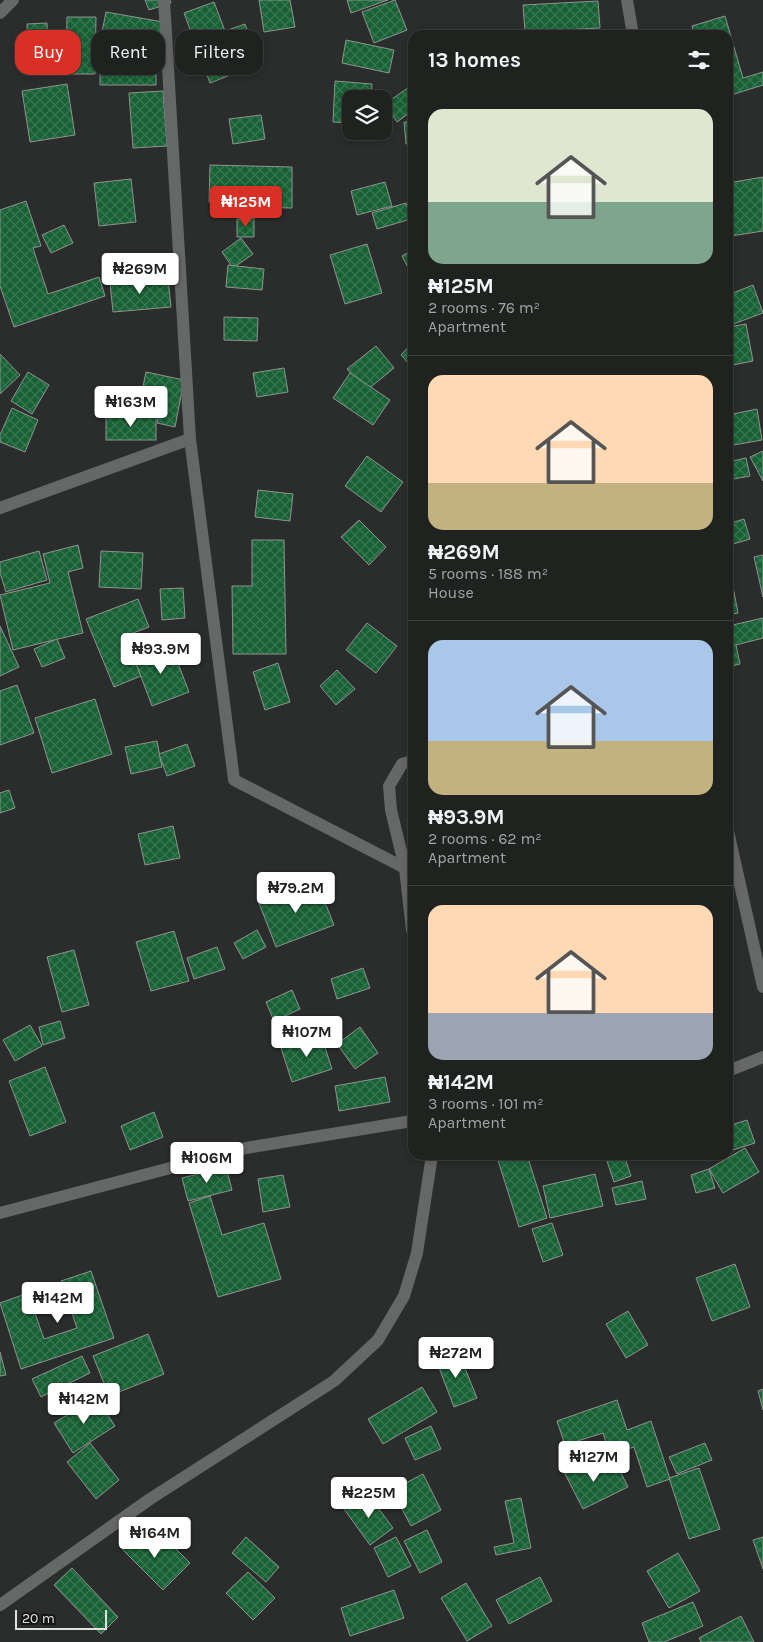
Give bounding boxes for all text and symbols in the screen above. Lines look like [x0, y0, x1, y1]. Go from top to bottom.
chip: Buy [15, 30, 81, 75]
chip: Rent [91, 30, 165, 75]
chip: Filters [175, 30, 263, 75]
icon: filters [685, 46, 713, 74]
text: 13 homes [428, 48, 521, 72]
map controls [342, 90, 392, 140]
button: layers [342, 90, 392, 140]
icon: home [526, 142, 616, 232]
pin: ₦125M [211, 186, 281, 228]
text: ₦125M [221, 192, 271, 211]
pin: ₦269M [105, 252, 175, 295]
text: ₦269M [113, 259, 167, 278]
text: ₦125M [428, 274, 494, 298]
text: 2 rooms · 76 m² [428, 298, 540, 317]
text: Apartment [428, 317, 506, 336]
pin: ₦163M [96, 386, 166, 428]
text: ₦163M [106, 392, 156, 411]
icon: home [526, 407, 616, 497]
text: ₦269M [428, 540, 500, 564]
text: 5 rooms · 188 m² [428, 564, 548, 583]
text: House [428, 583, 474, 602]
pin: ₦93.9M [120, 632, 202, 675]
text: ₦93.9M [132, 639, 190, 658]
icon: home [526, 672, 616, 762]
text: ₦93.9M [428, 805, 505, 829]
text: 2 rooms · 62 m² [428, 829, 542, 848]
text: Apartment [428, 848, 506, 867]
pin: ₦79.2M [255, 872, 337, 914]
text: ₦79.2M [268, 878, 324, 897]
icon: home [526, 937, 616, 1027]
pin: ₦107M [272, 1016, 342, 1058]
text: ₦107M [282, 1022, 332, 1041]
text: ₦142M [428, 1070, 494, 1094]
text: 3 rooms · 101 m² [428, 1094, 544, 1113]
text: Apartment [428, 1113, 506, 1132]
pin: ₦106M [172, 1142, 242, 1184]
text: ₦106M [181, 1148, 233, 1167]
pin: ₦142M [23, 1282, 93, 1324]
text: ₦142M [33, 1288, 83, 1307]
pin: ₦272M [421, 1336, 491, 1379]
text: ₦272M [430, 1343, 482, 1362]
pin: ₦142M [49, 1382, 119, 1425]
text: ₦142M [59, 1389, 109, 1408]
pin: ₦127M [559, 1440, 629, 1483]
text: ₦127M [570, 1447, 618, 1466]
pin: ₦225M [334, 1476, 404, 1519]
text: ₦225M [342, 1483, 396, 1502]
pin: ₦164M [120, 1516, 190, 1559]
text: ₦164M [130, 1523, 180, 1542]
scale bar [15, 1607, 108, 1630]
text: 20 m [22, 1610, 55, 1627]

